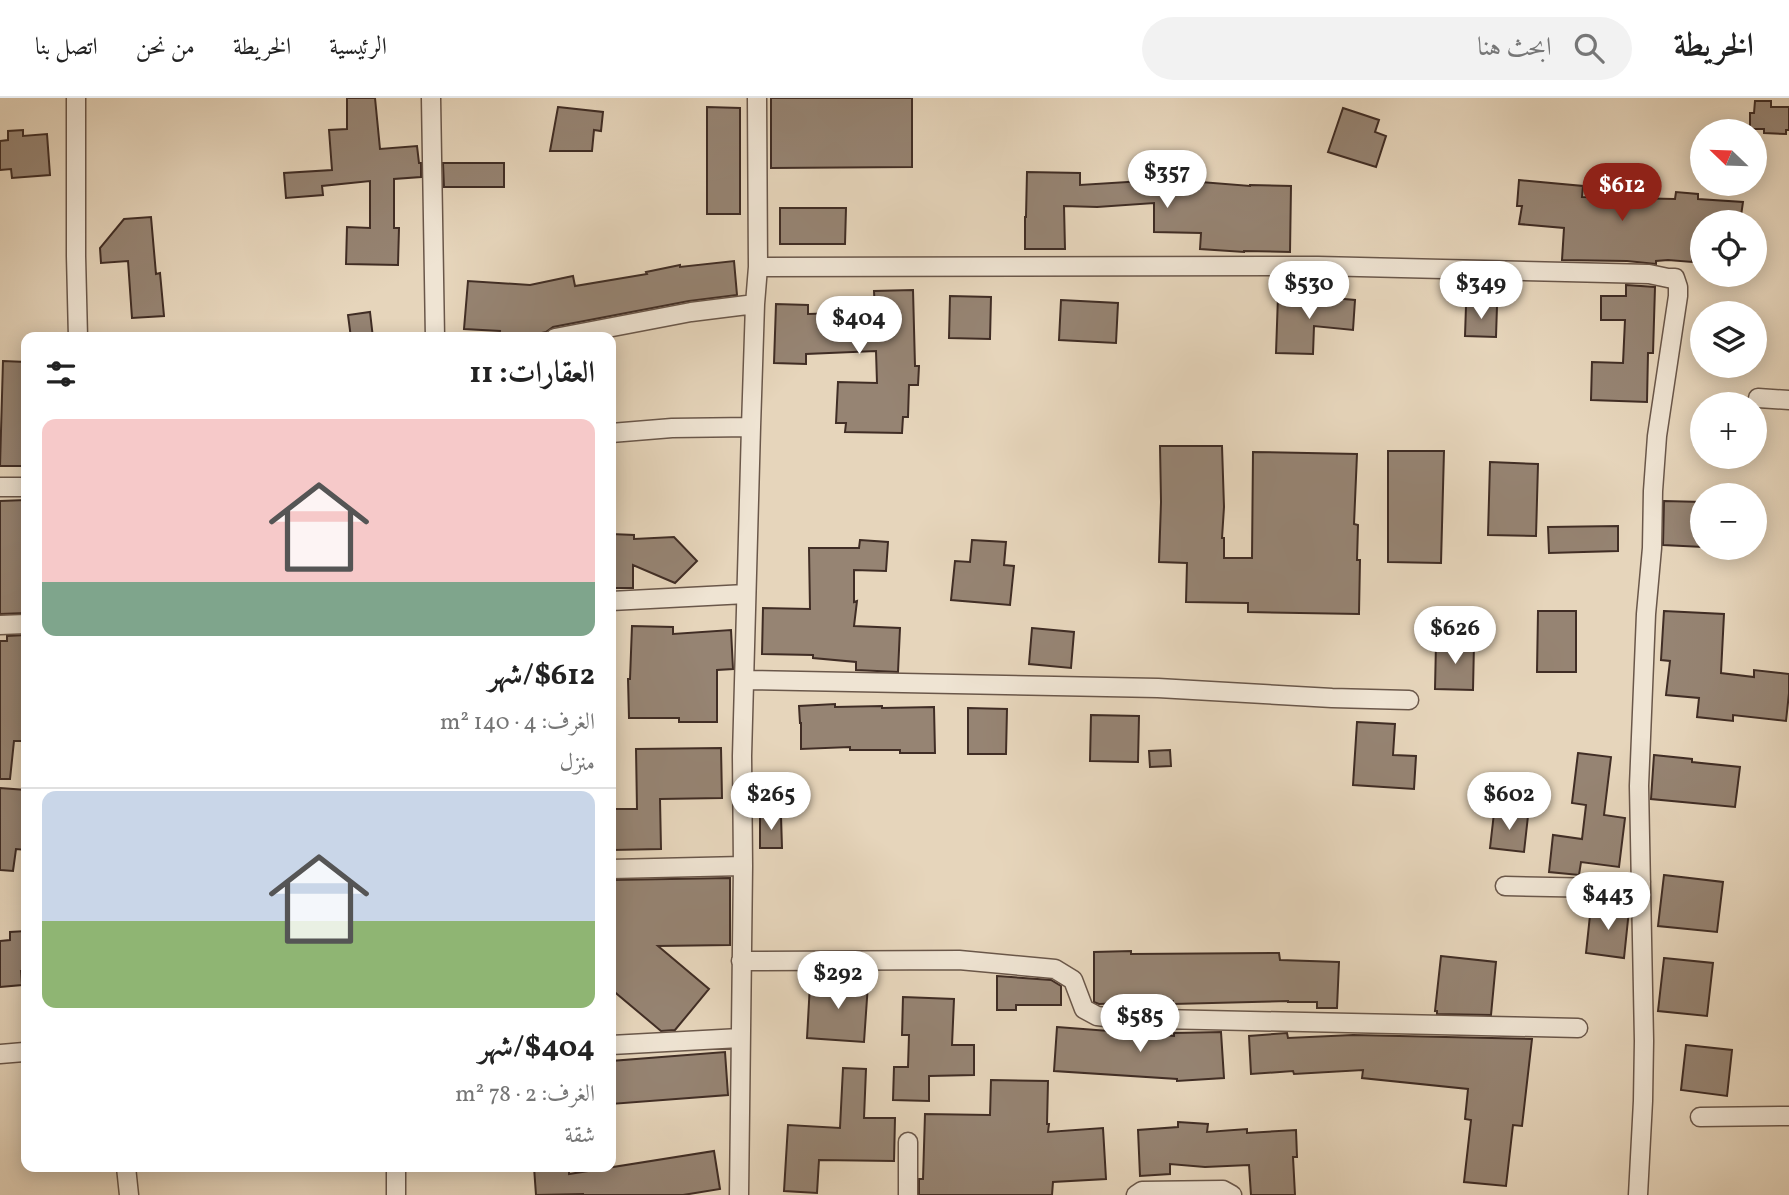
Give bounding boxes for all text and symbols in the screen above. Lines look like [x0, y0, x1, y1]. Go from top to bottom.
search box [1142, 17, 1632, 80]
text: الخريطة [1674, 25, 1754, 71]
icon: search [1570, 29, 1608, 67]
text: ابحث هنا [1477, 30, 1552, 66]
text: اتصل بنا [35, 31, 98, 65]
text: من نحن [136, 31, 195, 65]
text: الخريطة [233, 31, 291, 65]
text: الرئيسية [329, 31, 387, 65]
north arrow [1690, 119, 1768, 196]
map controls [1690, 119, 1767, 560]
pin: $357 [1126, 150, 1208, 210]
text: $357 [1144, 157, 1190, 189]
pin: $612 [1581, 164, 1663, 223]
text: $612 [1599, 170, 1645, 202]
button: locate [1690, 210, 1767, 287]
pin: $530 [1268, 262, 1350, 321]
pin: $349 [1440, 262, 1522, 321]
text: $530 [1284, 268, 1334, 300]
text: $349 [1456, 268, 1506, 300]
pin: $404 [818, 296, 900, 356]
button: layers [1690, 301, 1767, 378]
text: $404 [832, 303, 886, 335]
text: العقارات: 11 [469, 353, 595, 395]
icon: filters [42, 355, 80, 393]
button: + [1690, 392, 1767, 469]
icon: home [256, 464, 382, 590]
button: − [1690, 483, 1767, 560]
pin: $626 [1414, 606, 1496, 666]
text: $626 [1430, 613, 1480, 645]
text: $612/شهر [488, 655, 595, 697]
text: الغرف: 4 · 140 m² [440, 707, 595, 739]
text: منزل [560, 748, 595, 780]
pin: $265 [730, 772, 812, 832]
pin: $602 [1468, 772, 1550, 832]
text: $265 [747, 779, 795, 811]
text: $602 [1483, 779, 1535, 811]
icon: home [256, 836, 382, 962]
pin: $443 [1567, 872, 1649, 932]
text: $443 [1582, 879, 1634, 911]
pin: $292 [797, 951, 879, 1011]
text: $292 [813, 958, 863, 990]
pin: $585 [1099, 995, 1181, 1054]
text: $585 [1116, 1001, 1164, 1033]
text: $404/شهر [479, 1027, 595, 1069]
text: الغرف: 2 · 78 m² [455, 1079, 595, 1111]
text: شقة [565, 1120, 595, 1152]

